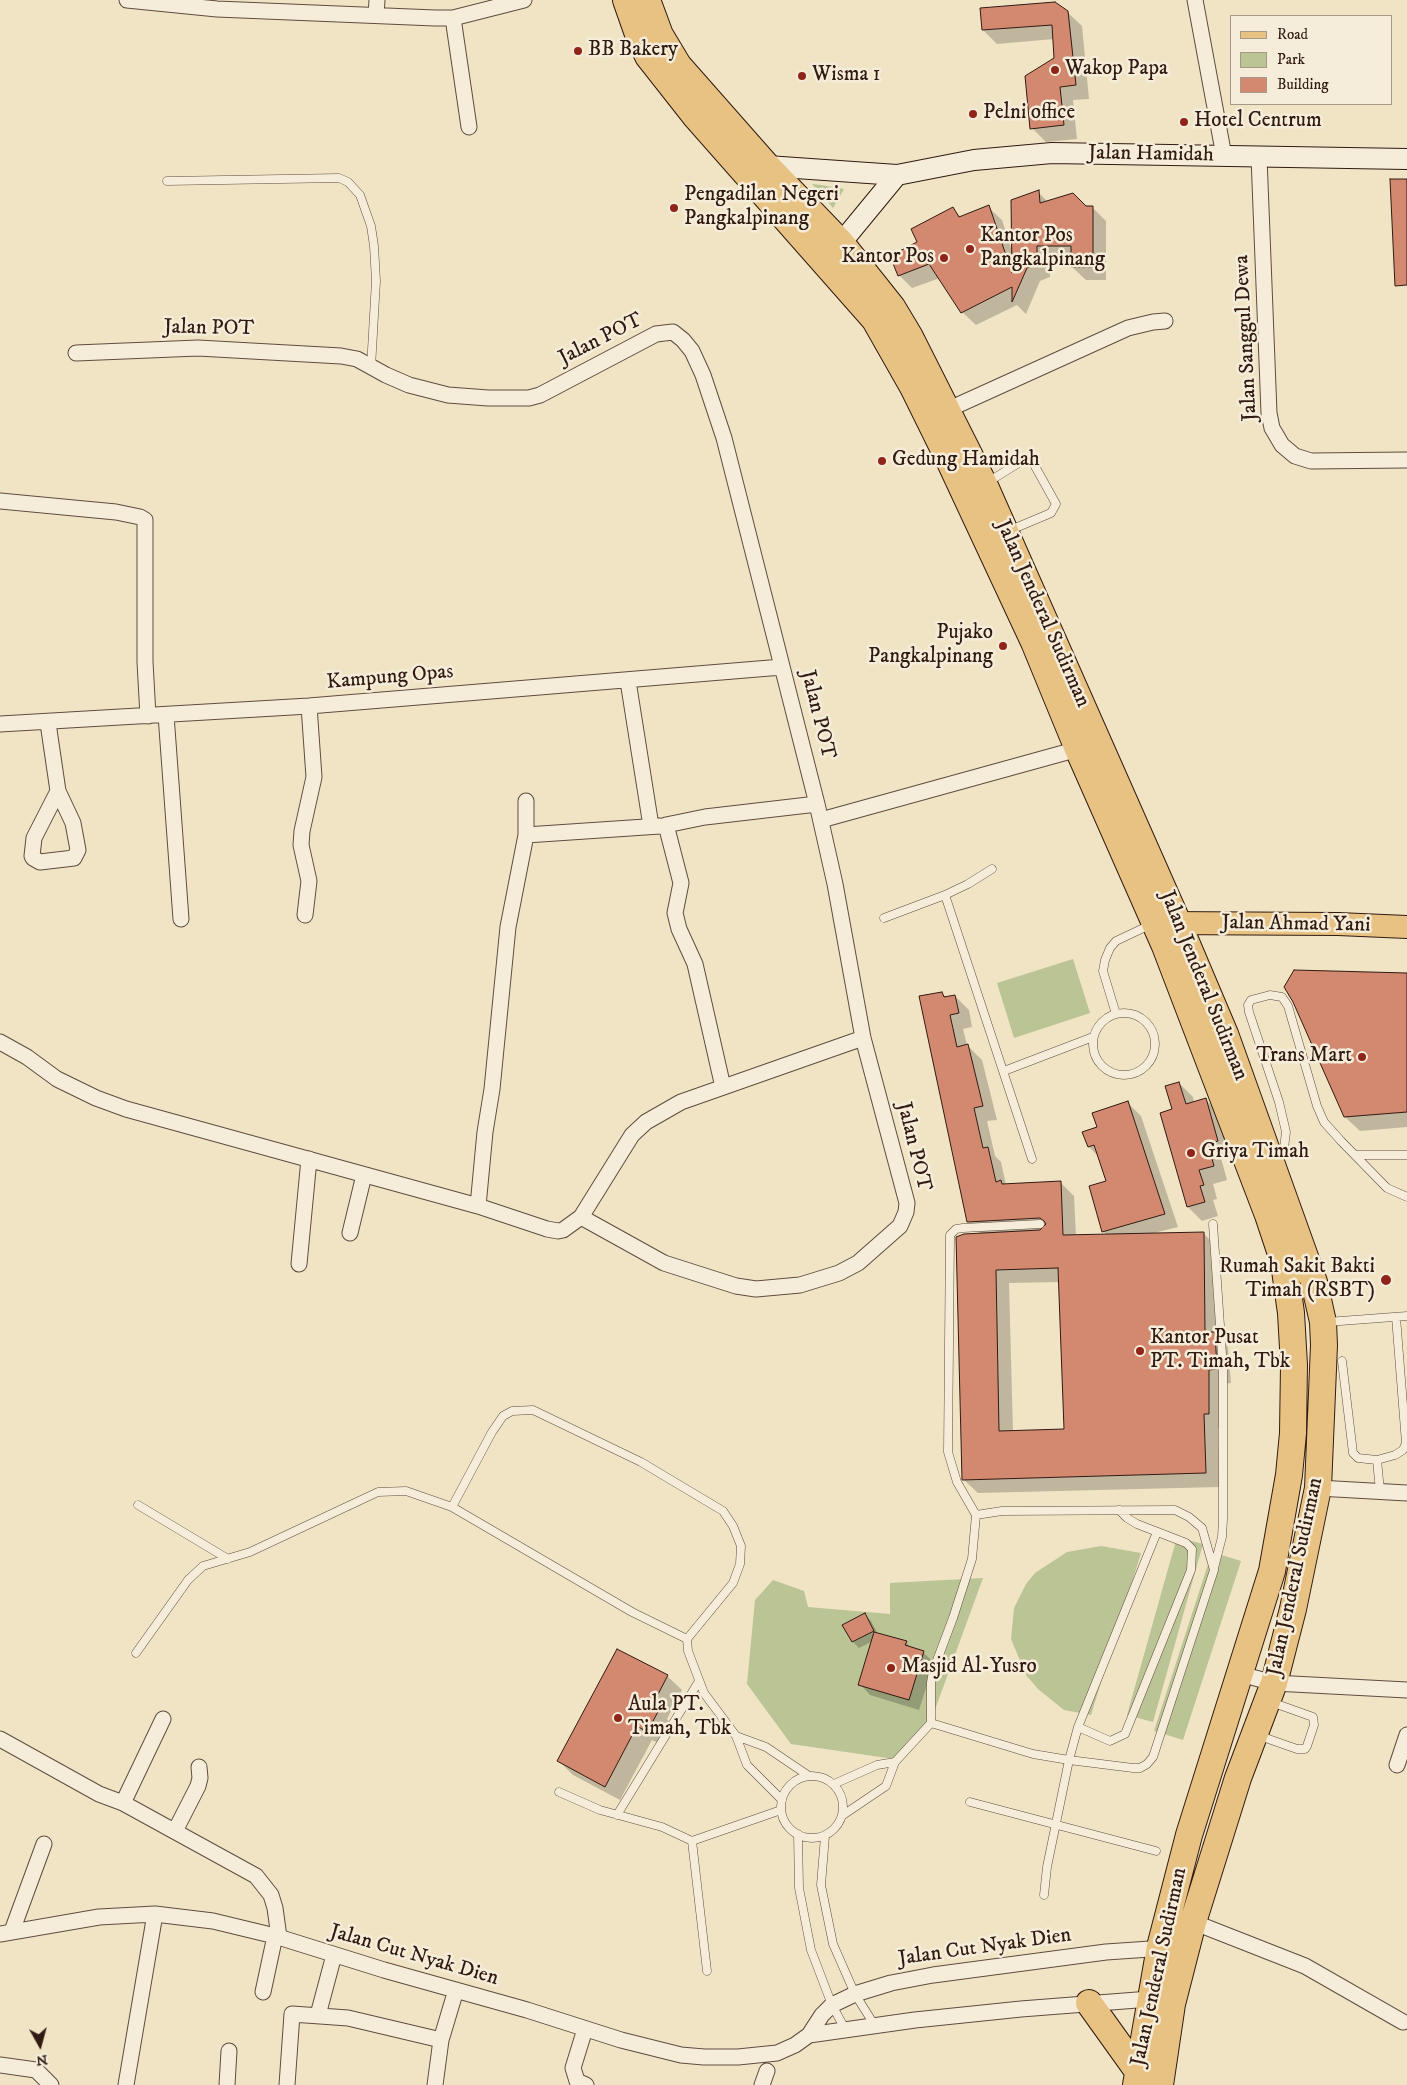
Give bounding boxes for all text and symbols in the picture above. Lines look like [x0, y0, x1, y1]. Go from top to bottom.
legend [1230, 15, 1392, 105]
text: Road [1277, 25, 1308, 44]
place label: BB Bakery [588, 38, 678, 64]
marker: BB Bakery [572, 45, 584, 57]
text: Park [1277, 50, 1305, 69]
place label: Wakop Papa [1065, 57, 1168, 83]
place label: Wisma 1 [812, 63, 881, 89]
marker: Wakop Papa [1049, 64, 1061, 76]
marker: Wisma 1 [796, 70, 808, 82]
text: Building [1277, 75, 1329, 94]
place label: Pelni office [983, 101, 1075, 127]
marker: Pelni office [967, 108, 979, 120]
place label: Hotel Centrum [1194, 109, 1322, 135]
marker: Hotel Centrum [1178, 116, 1190, 128]
street label: Jalan Hamidah [1088, 141, 1214, 169]
place label: Pengadilan Negeri Pangkalpinang [684, 183, 839, 233]
marker: Pengadilan Negeri Pangkalpinang [668, 202, 680, 214]
place label: Kantor Pos Pangkalpinang [980, 224, 1105, 274]
marker: Kantor Pos Pangkalpinang [964, 243, 976, 255]
place label: Kantor Pos [841, 245, 934, 271]
marker: Kantor Pos [938, 252, 950, 264]
street label: Jalan Sanggul Dewa [1230, 254, 1264, 422]
street label: Jalan POT [555, 308, 647, 372]
street label: Jalan POT [164, 316, 254, 342]
place label: Gedung Hamidah [892, 448, 1040, 474]
marker: Gedung Hamidah [876, 455, 888, 467]
street label: Jalan Jenderal Sudirman [989, 516, 1095, 712]
place label: Pujako Pangkalpinang [868, 621, 993, 671]
marker: Pujako Pangkalpinang [997, 640, 1009, 652]
street label: Kampung Opas [326, 660, 454, 696]
street label: Jalan POT [794, 668, 840, 762]
street label: Jalan Jenderal Sudirman [1153, 887, 1253, 1085]
street label: Jalan Ahmad Yani [1221, 911, 1371, 939]
place label: Trans Mart [1256, 1044, 1352, 1070]
marker: Trans Mart [1356, 1051, 1368, 1063]
street label: Jalan POT [890, 1100, 936, 1194]
place label: Griya Timah [1201, 1140, 1309, 1166]
marker: Griya Timah [1185, 1147, 1197, 1159]
place label: Rumah Sakit Bakti Timah (RSBT) [1219, 1255, 1375, 1305]
marker: Rumah Sakit Bakti Timah (RSBT) [1379, 1273, 1393, 1287]
place label: Kantor Pusat PT. Timah, Tbk [1150, 1326, 1290, 1376]
marker: Kantor Pusat PT. Timah, Tbk [1134, 1345, 1146, 1357]
street label: Jalan Jenderal Sudirman [1263, 1475, 1329, 1679]
place label: Masjid Al-Yusro [901, 1655, 1037, 1681]
marker: Masjid Al-Yusro [885, 1662, 897, 1674]
place label: Aula PT. Timah, Tbk [628, 1693, 731, 1743]
marker: Aula PT. Timah, Tbk [612, 1712, 624, 1724]
street label: Jalan Jenderal Sudirman [1127, 1865, 1193, 2069]
street label: Jalan Cut Nyak Dien [327, 1920, 501, 1992]
street label: Jalan Cut Nyak Dien [897, 1923, 1073, 1973]
north arrow [15, 2020, 65, 2070]
text: N [35, 2050, 49, 2070]

